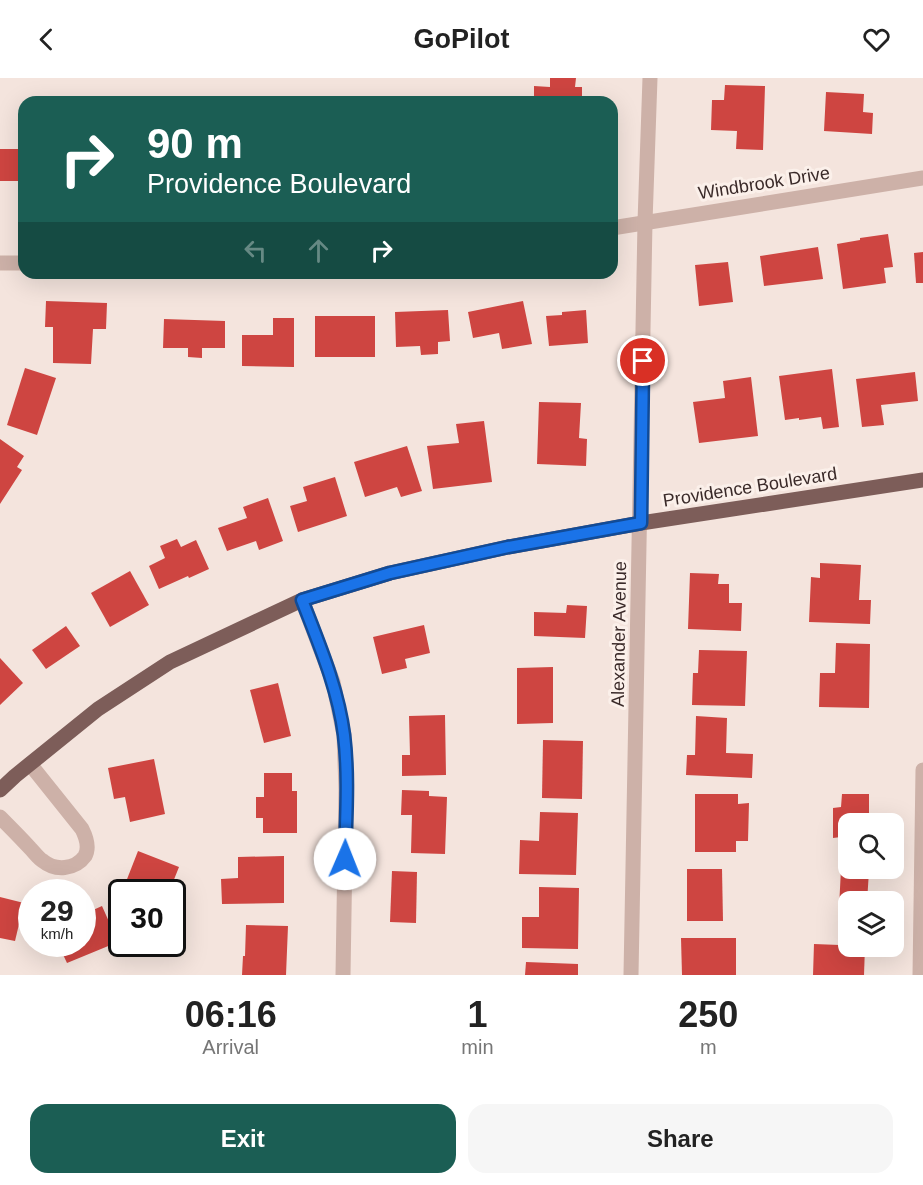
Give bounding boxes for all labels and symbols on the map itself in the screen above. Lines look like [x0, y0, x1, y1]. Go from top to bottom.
street label: Windbrook Drive [697, 163, 831, 203]
pin [617, 335, 668, 386]
street label: Providence Boulevard [661, 463, 839, 511]
street label: Alexander Avenue [608, 561, 630, 707]
position arrow [313, 827, 377, 891]
speed limit sign: 30 [108, 879, 186, 957]

